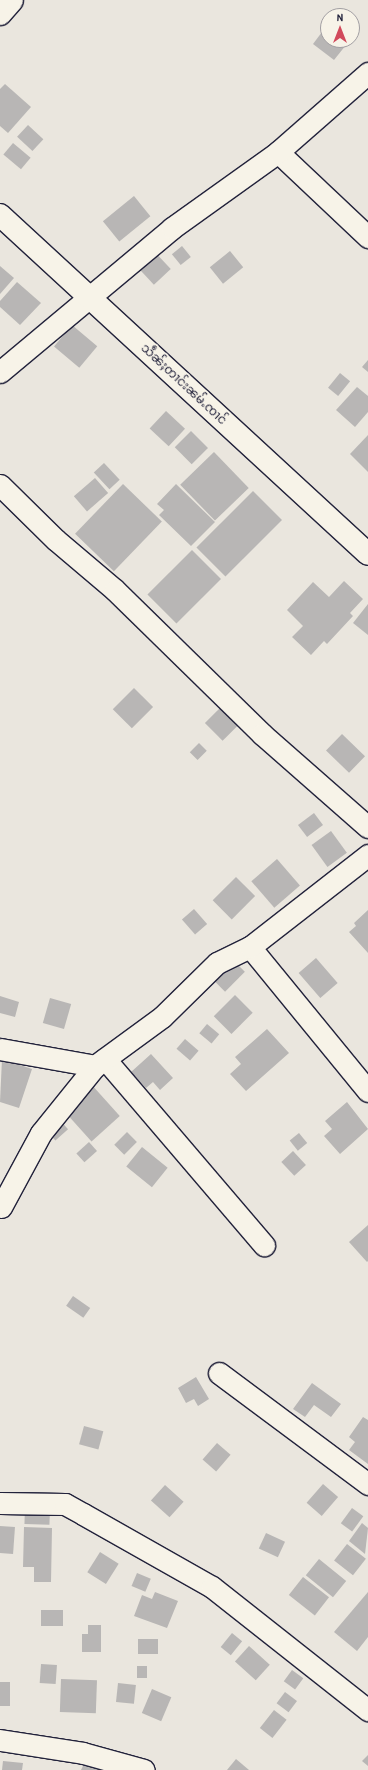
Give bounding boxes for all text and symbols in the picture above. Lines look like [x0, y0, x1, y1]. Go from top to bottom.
north arrow [320, 8, 360, 48]
text: N [337, 10, 343, 24]
street label: သဵၼ်ႈတၢင်းၼမ်ႉၸၢင် [138, 341, 230, 427]

